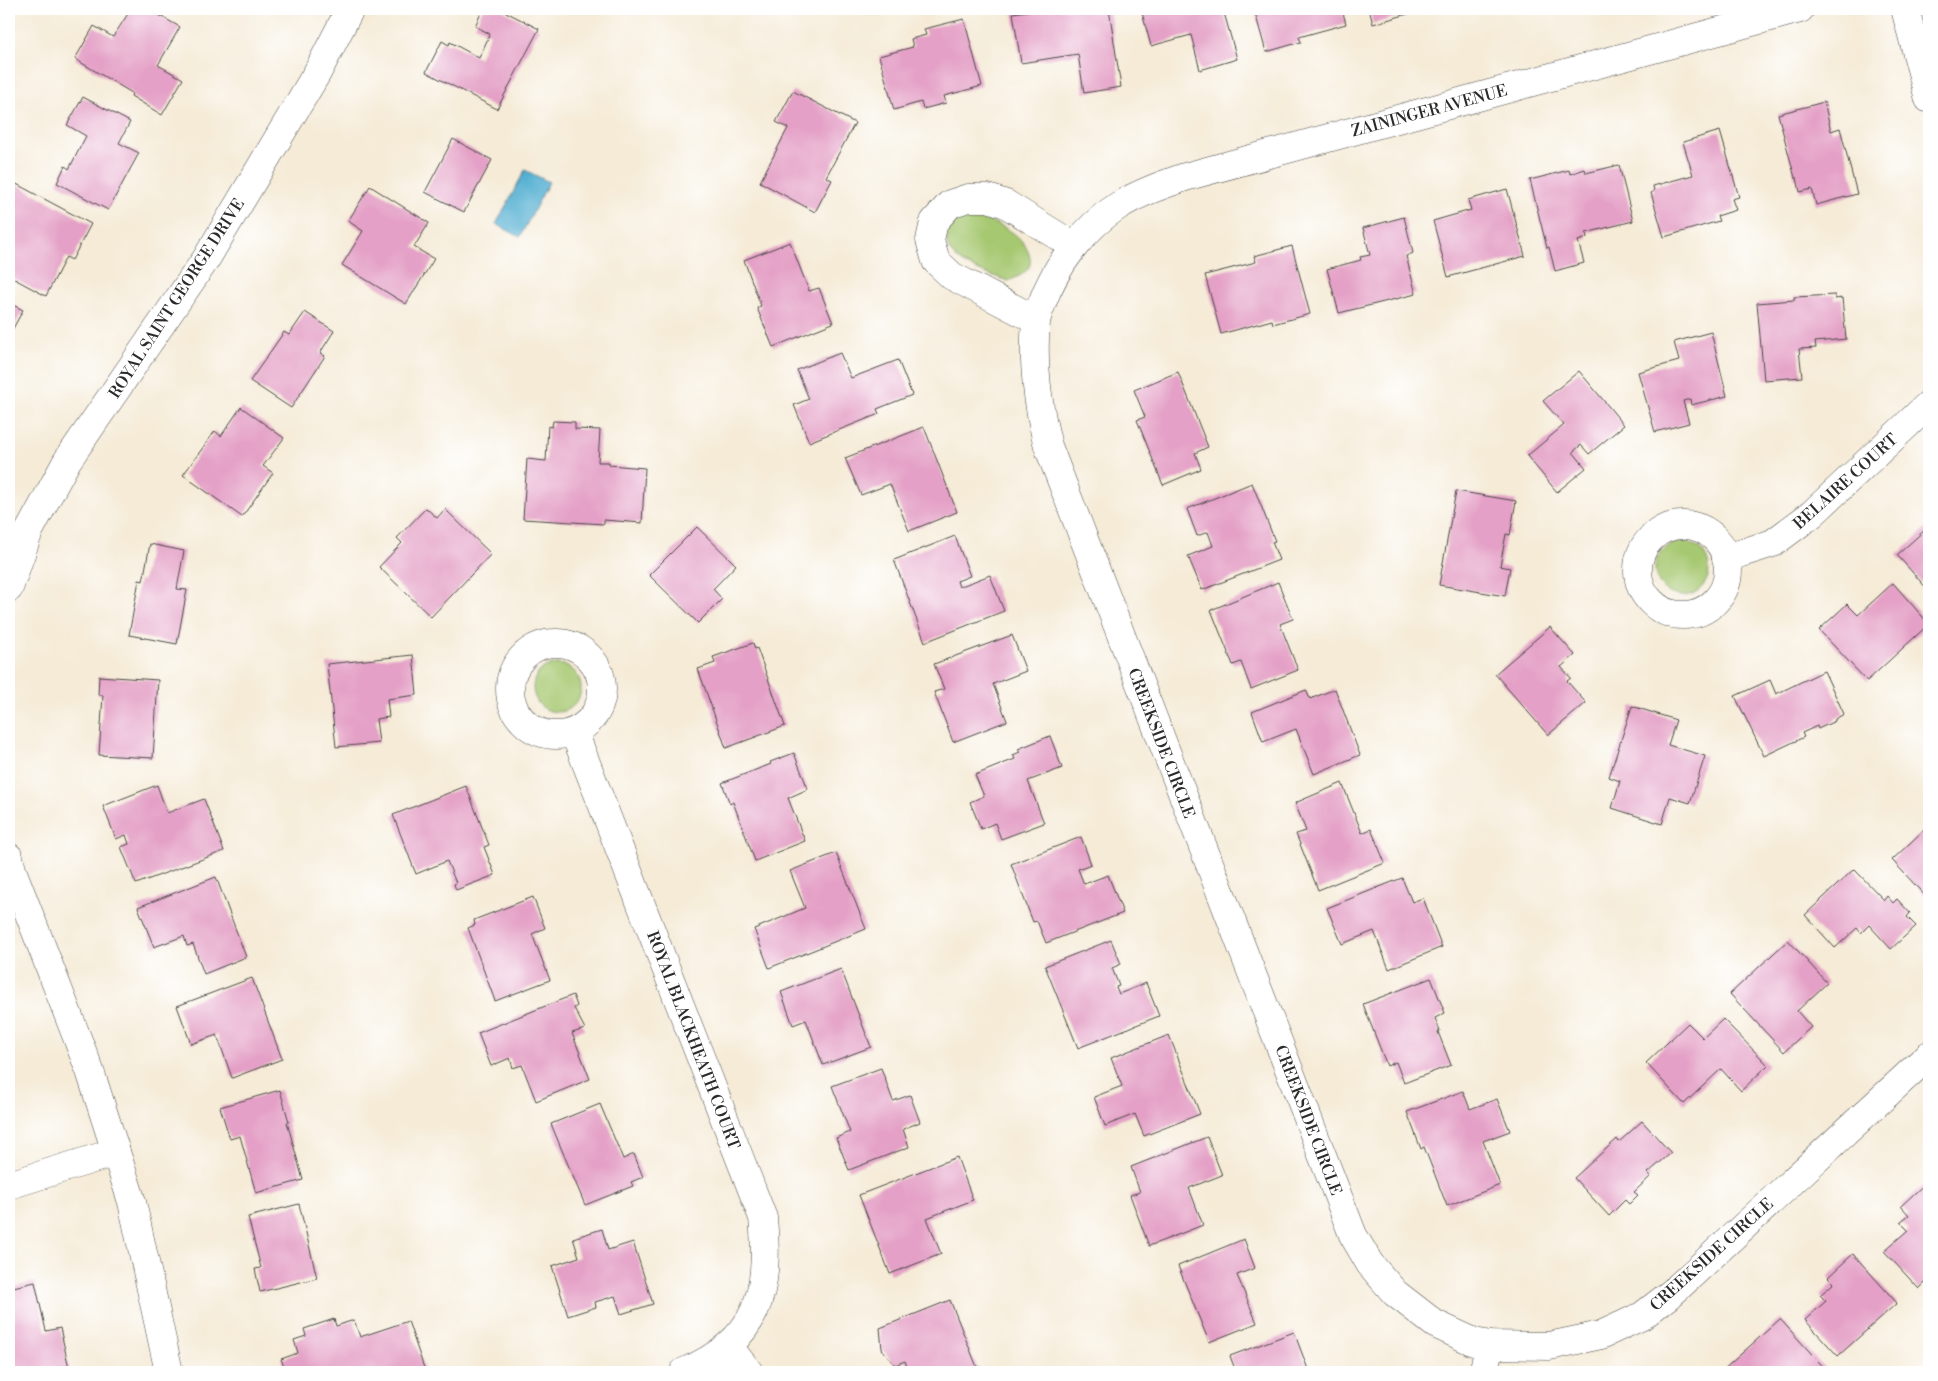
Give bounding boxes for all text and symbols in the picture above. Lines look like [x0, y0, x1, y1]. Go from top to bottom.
street label: ZAININGER AVENUE [1349, 81, 1509, 141]
street label: ROYAL SAINT GEORGE DRIVE [105, 195, 249, 402]
street label: BELAIRE COURT [1789, 430, 1902, 535]
street label: CREEKSIDE CIRCLE [1123, 665, 1199, 821]
street label: ROYAL BLACKHEATH COURT [642, 928, 744, 1152]
street label: CREEKSIDE CIRCLE [1270, 1042, 1346, 1198]
street label: CREEKSIDE CIRCLE [1646, 1194, 1777, 1315]

